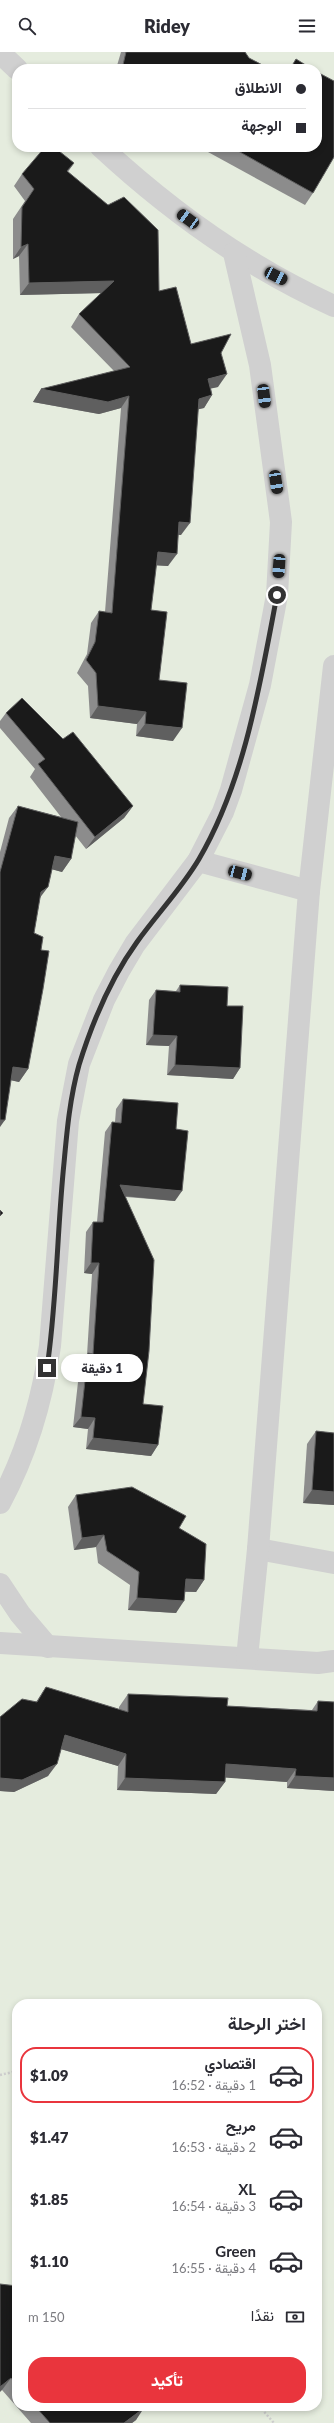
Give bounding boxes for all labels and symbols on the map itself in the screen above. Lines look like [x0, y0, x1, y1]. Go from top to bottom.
car [175, 207, 201, 231]
car [263, 265, 289, 287]
car [257, 383, 271, 409]
car [268, 469, 284, 495]
car [272, 554, 286, 578]
route start [268, 586, 286, 604]
car [227, 864, 253, 882]
callout: 1 دقيقة [61, 1354, 143, 1382]
route end [38, 1359, 56, 1377]

